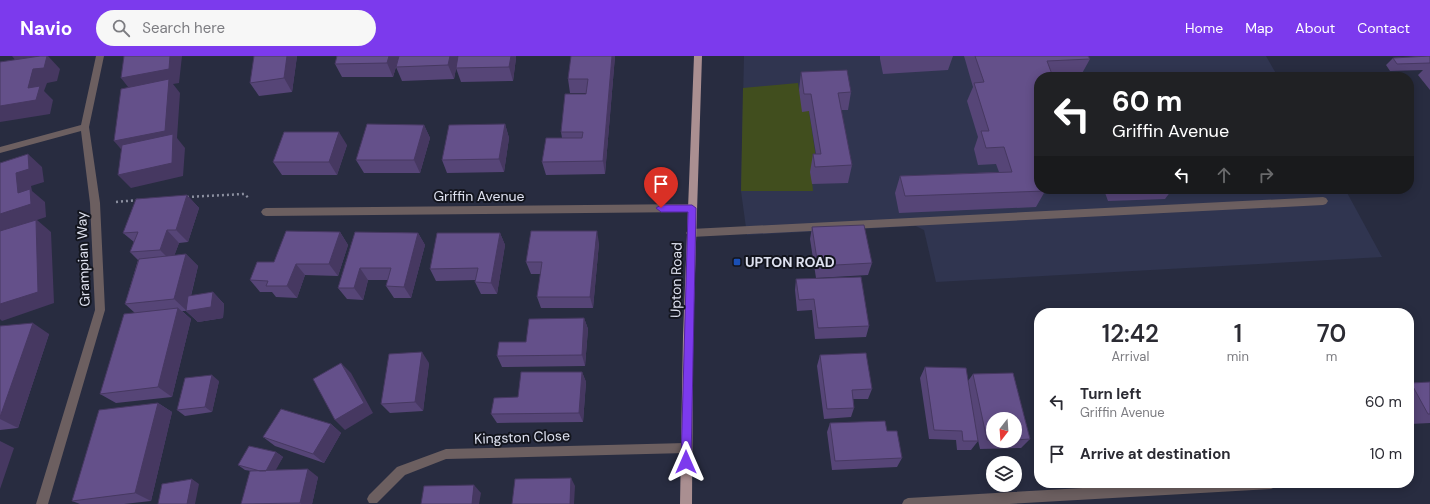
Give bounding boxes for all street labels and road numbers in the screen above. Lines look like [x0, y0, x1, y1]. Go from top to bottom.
street label: Griffin Avenue [433, 187, 525, 205]
street label: Grampian Way [72, 211, 94, 307]
street label: Upton Road [666, 242, 686, 318]
street label: Kingston Close [474, 426, 570, 448]

